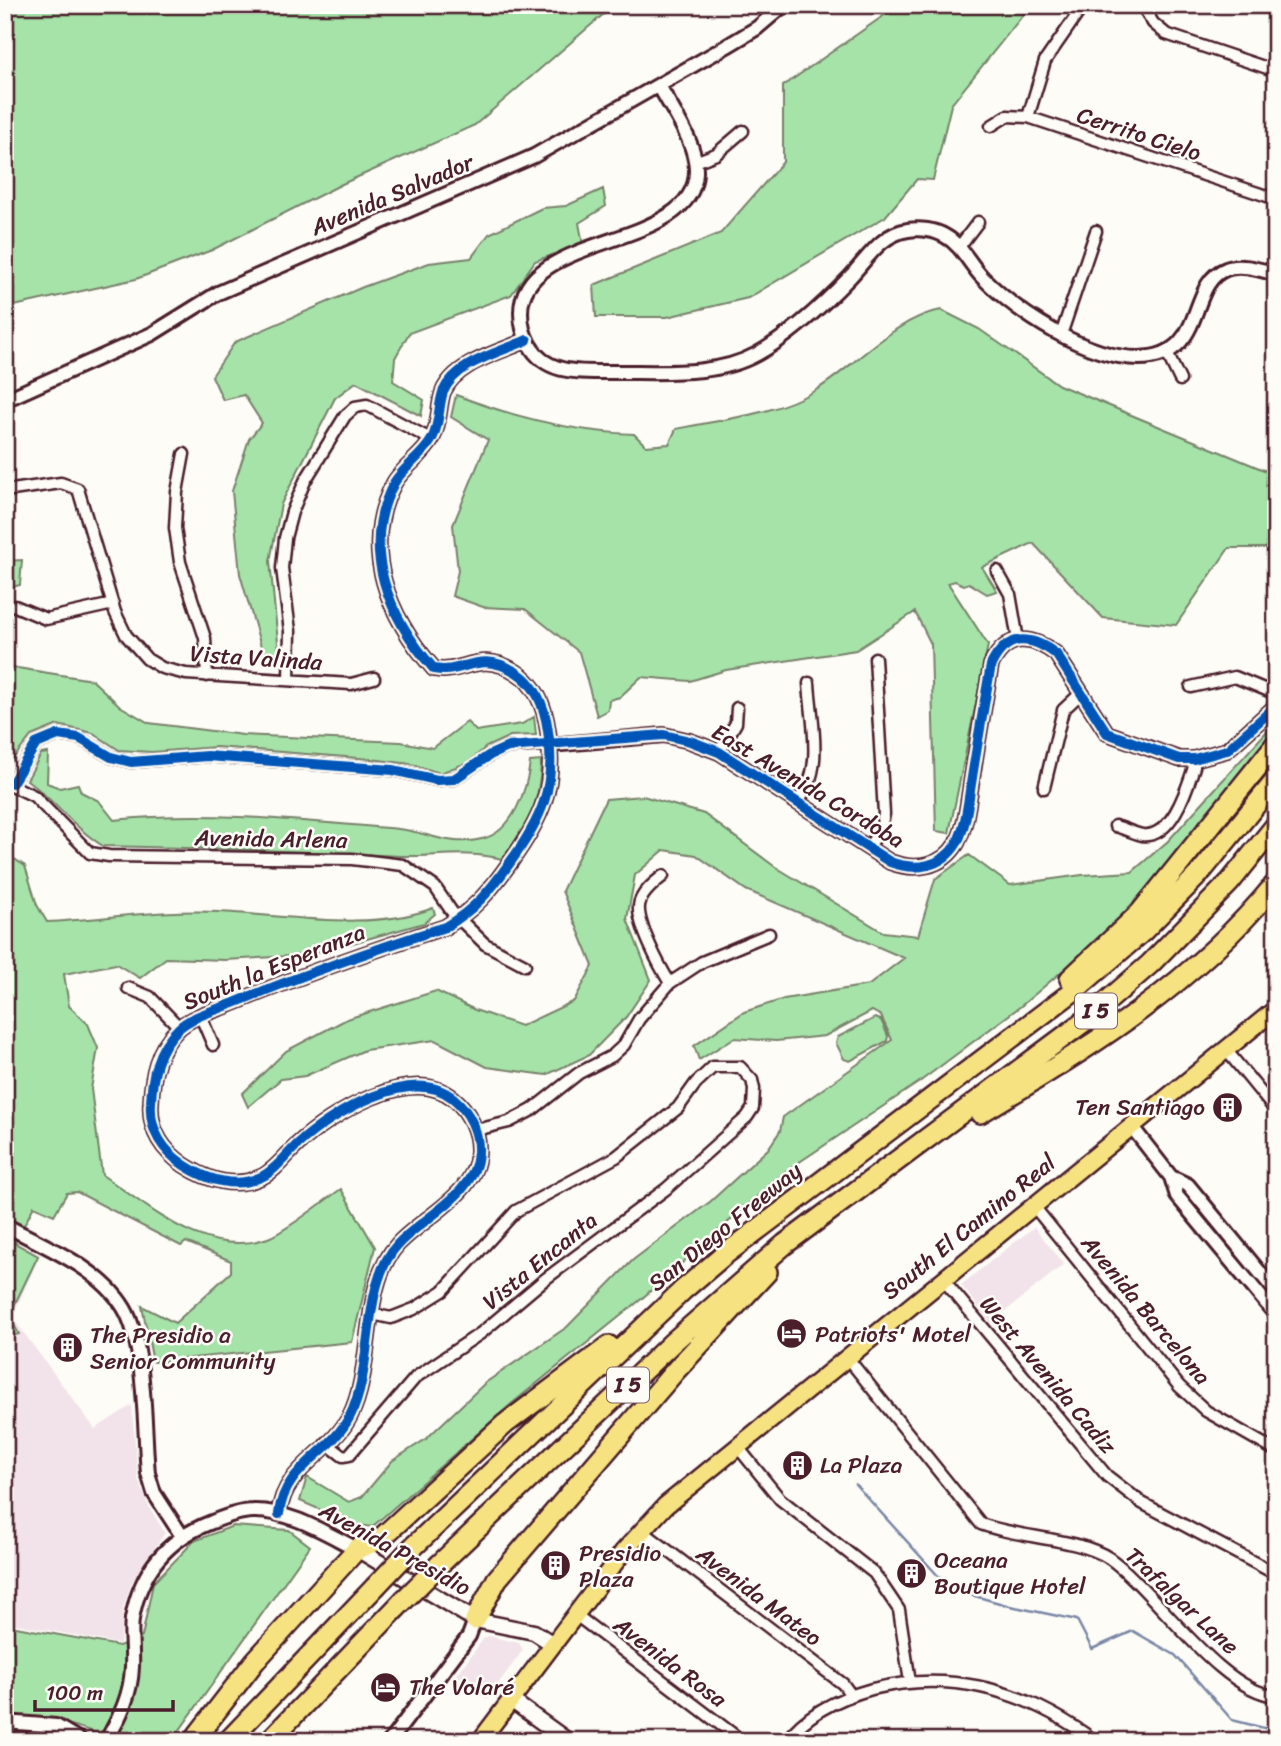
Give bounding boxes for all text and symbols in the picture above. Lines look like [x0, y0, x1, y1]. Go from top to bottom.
street label: Cerrito Cielo [1072, 95, 1206, 173]
street label: Avenida Salvador [303, 142, 481, 248]
street label: Vista Valinda [189, 633, 324, 683]
street label: East Avenida Cordoba [703, 712, 913, 860]
street label: Avenida Arlena [193, 817, 348, 861]
street label: South la Esperanza [176, 912, 372, 1022]
road number: I 5 [1075, 993, 1117, 1028]
place label: Ten Santiago [1075, 1087, 1205, 1128]
building icon: Ten Santiago [1211, 1090, 1245, 1124]
street label: South El Camino Real [872, 1143, 1066, 1311]
street label: San Diego Freeway [639, 1152, 811, 1302]
street label: Vista Encanta [473, 1201, 607, 1321]
street label: Avenida Barcelona [1070, 1225, 1222, 1395]
street label: West Avenida Cadiz [969, 1286, 1128, 1465]
place label: Patriots' Motel [815, 1314, 972, 1355]
place label: The Presidio a Senior Community [90, 1315, 276, 1382]
hotel icon: Patriots' Motel [775, 1317, 809, 1351]
building icon: The Presidio a Senior Community [50, 1331, 84, 1365]
road number: I 5 [607, 1368, 649, 1402]
place label: La Plaza [820, 1445, 903, 1486]
building icon: La Plaza [780, 1448, 814, 1482]
street label: Avenida Presidio [311, 1490, 479, 1608]
place label: Presidio Plaza [579, 1533, 662, 1600]
street label: Avenida Mateo [686, 1534, 831, 1657]
street label: Trafalgar Lane [1115, 1537, 1249, 1665]
place label: Oceana Boutique Hotel [934, 1540, 1086, 1607]
building icon: Presidio Plaza [539, 1549, 573, 1583]
building icon: Oceana Boutique Hotel [894, 1556, 928, 1590]
street label: Avenida Rosa [603, 1605, 736, 1719]
place label: The Volaré [409, 1667, 515, 1708]
scale bar [35, 1669, 173, 1713]
hotel icon: The Volaré [369, 1670, 403, 1704]
text: 100 m [46, 1674, 103, 1712]

